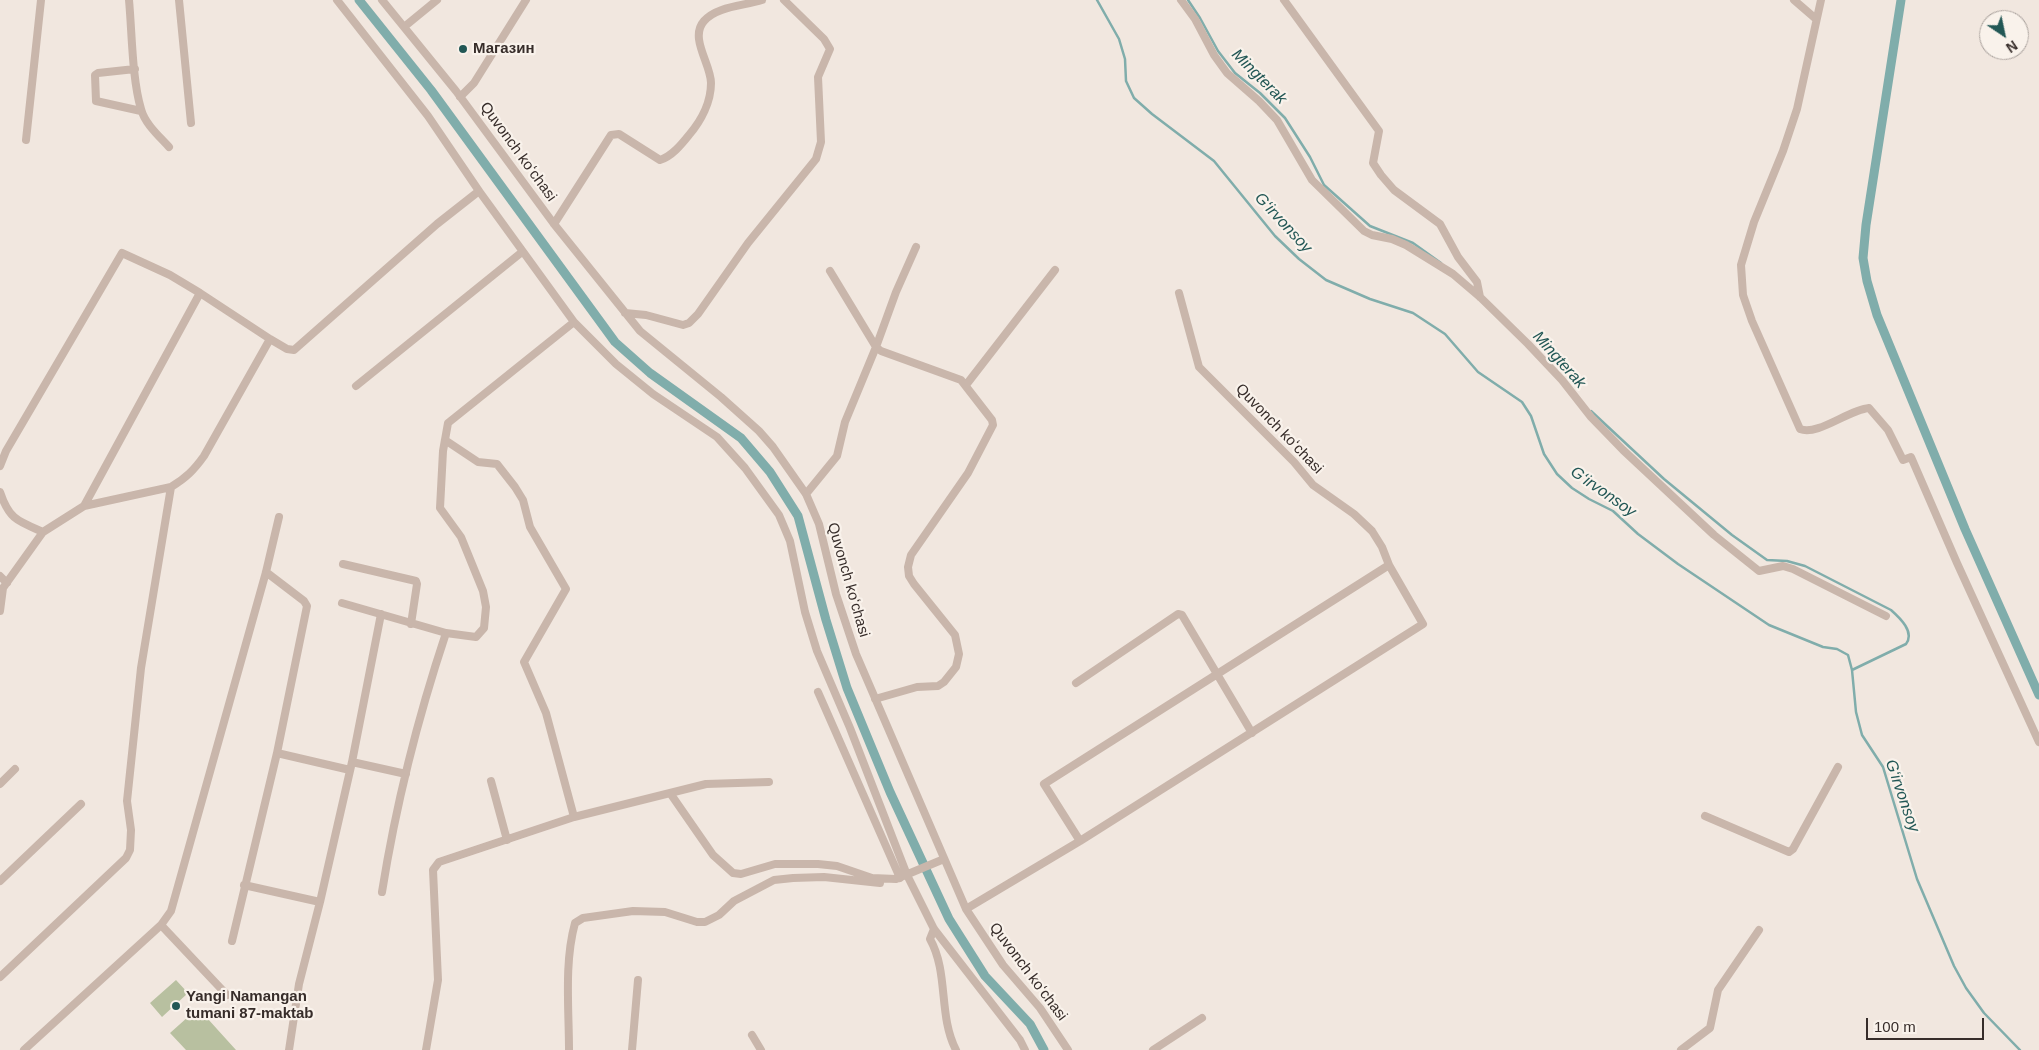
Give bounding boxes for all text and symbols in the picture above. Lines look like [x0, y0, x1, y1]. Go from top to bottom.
north arrow [1979, 10, 2029, 60]
text: N [2003, 37, 2020, 56]
place label: Магазин [473, 40, 535, 58]
marker: Магазин [457, 43, 469, 55]
water label: Mingterak [1227, 45, 1291, 109]
street label: Quvonch koʻchasi [476, 99, 560, 205]
water label: G‘irvonsoy [1250, 189, 1316, 257]
water label: Mingterak [1528, 327, 1590, 393]
street label: Quvonch koʻchasi [1231, 380, 1327, 478]
water label: G‘irvonsoy [1567, 462, 1639, 522]
street label: Quvonch koʻchasi [823, 521, 873, 639]
water label: G‘irvonsoy [1881, 757, 1923, 835]
street label: Quvonch koʻchasi [985, 919, 1071, 1025]
place label: Yangi Namangan tumani 87-maktab [186, 988, 314, 1023]
marker: Yangi Namangan tumani 87-maktab [170, 1000, 182, 1012]
scale bar [1869, 1008, 1986, 1040]
text: 100 m [1874, 1018, 1916, 1035]

